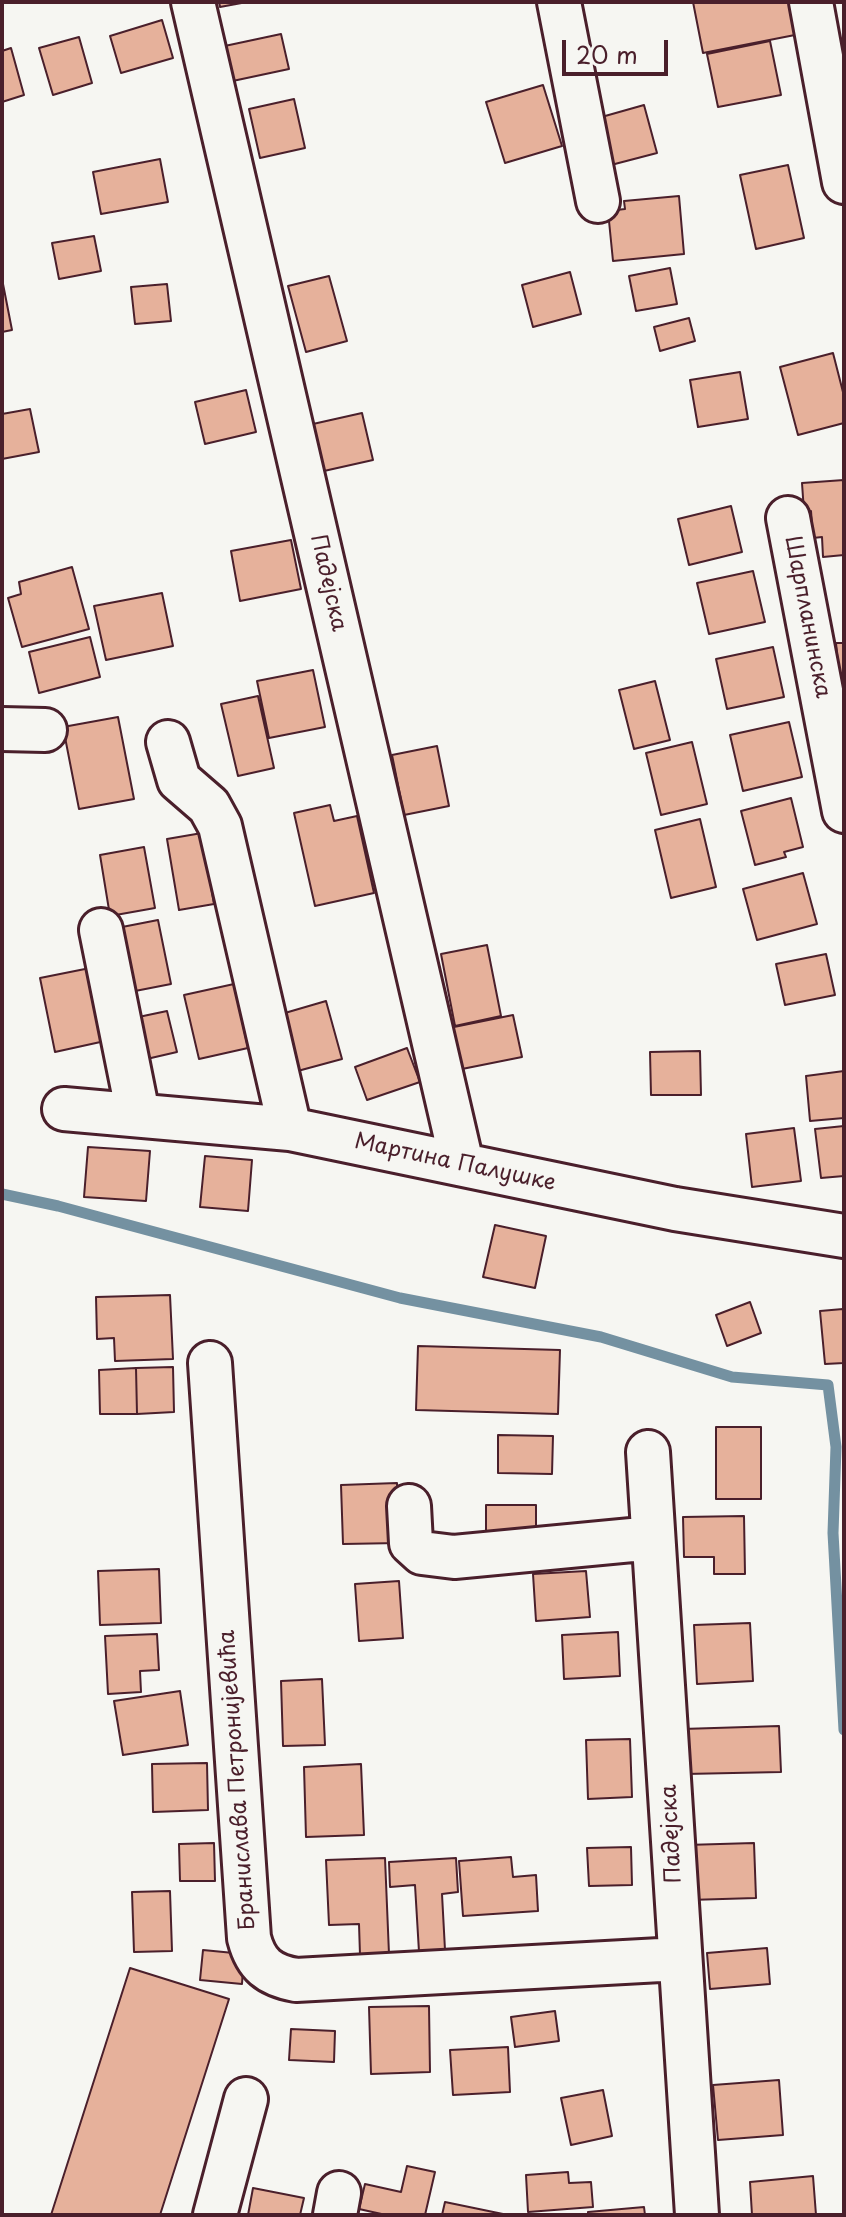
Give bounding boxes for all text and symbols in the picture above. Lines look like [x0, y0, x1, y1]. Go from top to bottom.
scale bar [566, 24, 672, 74]
text: 20 m [576, 36, 638, 72]
street label: Падејска [304, 532, 352, 634]
street label: Шарпланинска [778, 534, 836, 700]
street label: Мартина Палушке [352, 1129, 558, 1197]
street label: Бранислава Петронијевића [214, 1629, 262, 1931]
street label: Падејска [656, 1784, 688, 1884]

